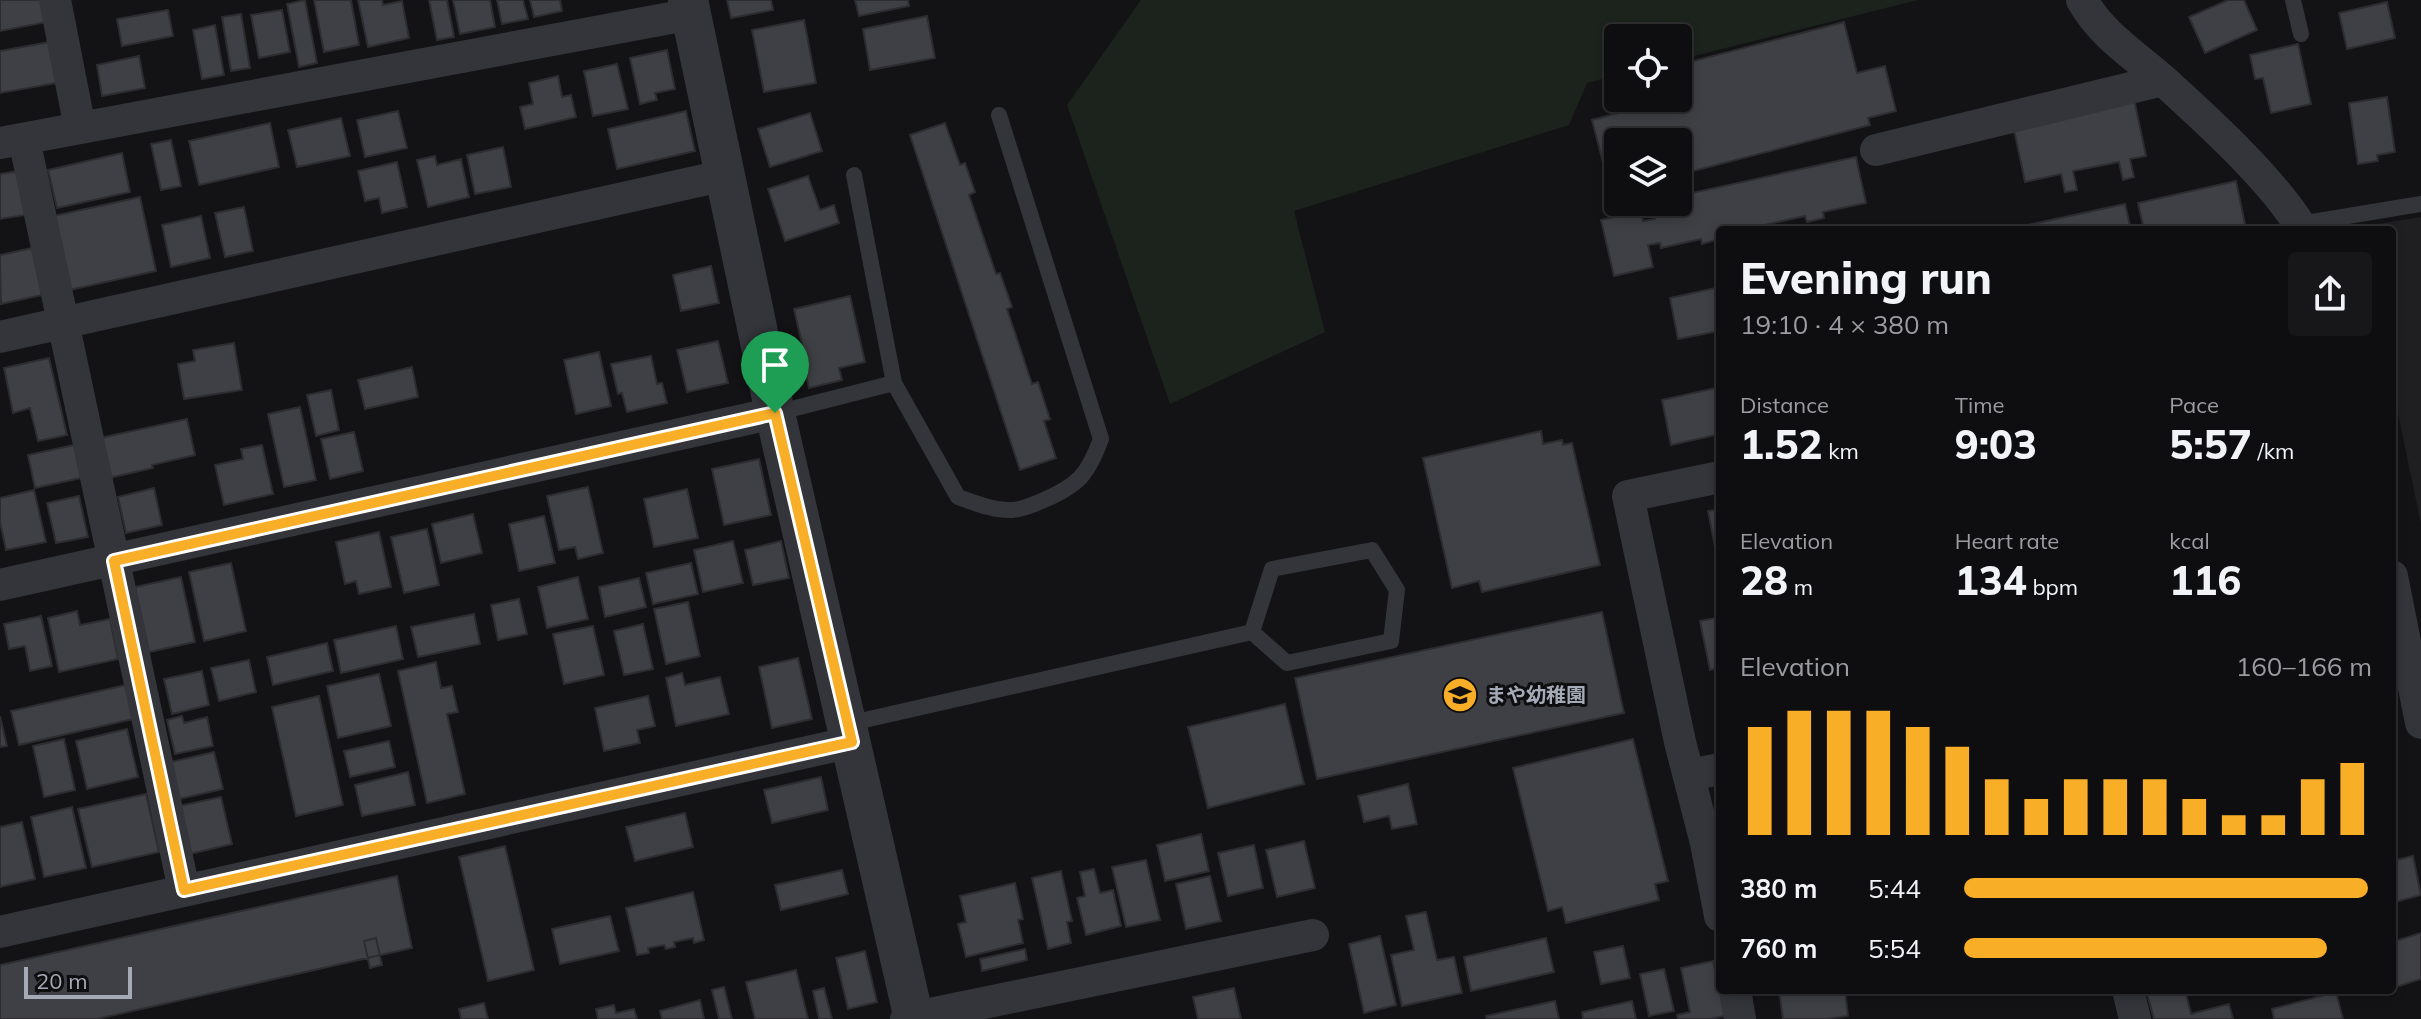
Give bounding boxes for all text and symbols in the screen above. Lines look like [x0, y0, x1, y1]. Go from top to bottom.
map controls [1604, 24, 1692, 216]
button: locate [1604, 24, 1692, 112]
button: layers [1604, 128, 1692, 216]
text: Evening run [1740, 250, 1992, 305]
button: share [2288, 252, 2372, 336]
text: 19:10 · 4 × 380 m [1740, 308, 1949, 341]
pin [741, 331, 809, 413]
icon: arrive [753, 343, 797, 387]
text: Distance [1740, 391, 1829, 419]
text: Time [1955, 391, 2004, 419]
text: Pace [2169, 391, 2219, 419]
text: 1.52 [1740, 419, 1822, 469]
text: 9:03 [1955, 419, 2037, 469]
text: 5:57 [2169, 419, 2252, 469]
text: km [1822, 437, 1859, 465]
text: /km [2252, 437, 2294, 465]
text: Elevation [1740, 527, 1833, 555]
text: Heart rate [1955, 527, 2059, 555]
text: kcal [2169, 527, 2210, 555]
text: 28 [1740, 555, 1788, 605]
text: 134 [1955, 555, 2027, 605]
text: 116 [2169, 555, 2241, 605]
text: m [1788, 573, 1813, 601]
text: bpm [2027, 573, 2078, 601]
text: Elevation [1740, 650, 1850, 683]
text: 160–166 m [2236, 650, 2372, 683]
school or university icon: まや幼稚園 [1441, 676, 1479, 714]
place label: まや幼稚園 [1486, 682, 1586, 707]
text: 380 m [1740, 872, 1817, 905]
text: 5:44 [1868, 872, 1921, 905]
text: 760 m [1740, 932, 1817, 965]
text: 5:54 [1868, 932, 1921, 965]
scale bar [24, 963, 132, 999]
text: 20 m [36, 967, 87, 995]

